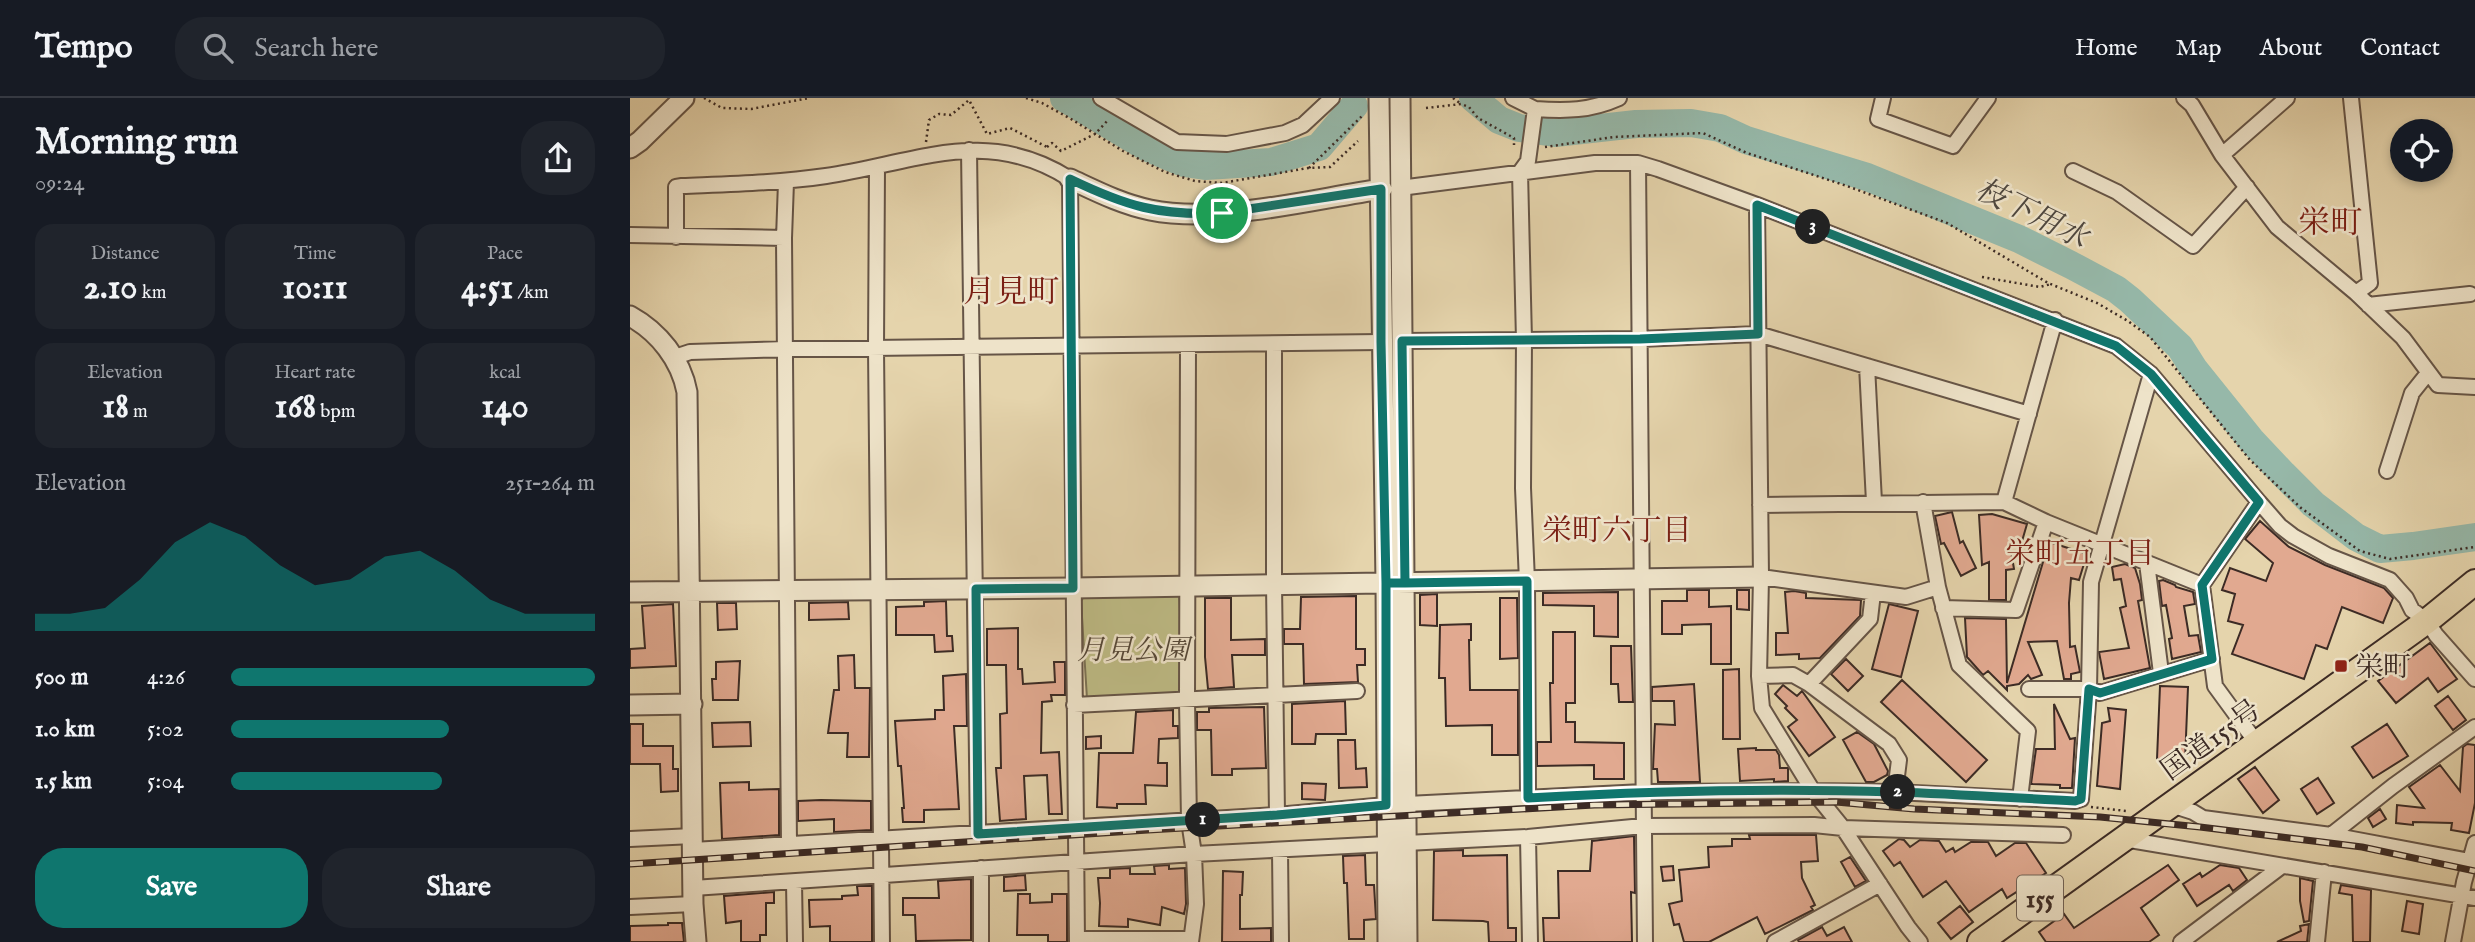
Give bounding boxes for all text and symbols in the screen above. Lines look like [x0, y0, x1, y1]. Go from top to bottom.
search box [175, 17, 665, 80]
text: Tempo [35, 27, 133, 69]
icon: search [199, 29, 237, 67]
text: Search here [255, 32, 378, 65]
text: Home [2075, 33, 2138, 64]
text: Map [2176, 33, 2222, 64]
text: About [2260, 33, 2322, 64]
text: Contact [2360, 33, 2440, 64]
text: Morning run [35, 119, 238, 167]
map controls [2390, 119, 2453, 182]
button: locate [2390, 119, 2453, 182]
button: share [521, 121, 595, 195]
text: 09:24 [35, 169, 84, 198]
water label: 枝下用水 [1969, 171, 2096, 259]
pin [1192, 183, 1252, 243]
icon: arrive [1203, 194, 1241, 232]
district label: 栄町 [2298, 204, 2362, 245]
pin: 3 [1796, 209, 1830, 244]
text: 3 [1809, 214, 1816, 238]
text: Distance [91, 242, 159, 266]
text: Time [294, 242, 336, 266]
text: Pace [487, 242, 523, 266]
text: 2.10 [84, 266, 138, 311]
text: 10:11 [282, 266, 348, 311]
text: 4:51 [461, 266, 513, 311]
district label: 月見町 [963, 273, 1059, 314]
text: km [138, 281, 167, 305]
text: /km [513, 281, 549, 305]
text: Elevation [87, 361, 163, 385]
text: Heart rate [274, 361, 356, 385]
text: kcal [489, 361, 521, 385]
text: 18 [102, 385, 129, 430]
text: 168 [275, 385, 316, 430]
text: 140 [481, 385, 529, 430]
text: m [129, 400, 148, 424]
text: bpm [316, 400, 355, 424]
text: Elevation [35, 469, 126, 498]
text: 251–264 m [505, 469, 595, 498]
district label: 栄町六丁目 [1542, 513, 1692, 551]
district label: 栄町五丁目 [2005, 536, 2155, 574]
park label: 月見公園 [1077, 634, 1193, 669]
place label: 栄町 [2355, 651, 2411, 686]
marker: 栄町 [2333, 658, 2349, 674]
text: 500 m [35, 663, 89, 692]
text: 4:26 [147, 663, 185, 692]
street label: 国道155号 [2155, 693, 2268, 789]
text: 1.0 km [35, 715, 95, 744]
text: 5:02 [147, 715, 184, 744]
text: 1.5 km [35, 767, 92, 796]
text: 5:04 [147, 767, 184, 796]
pin: 2 [1880, 774, 1916, 810]
text: 2 [1893, 779, 1902, 803]
pin: 1 [1186, 802, 1220, 838]
text: 1 [1199, 807, 1206, 831]
button: Save [35, 848, 308, 928]
button: Share [322, 848, 595, 928]
road number: 155 [2017, 876, 2063, 920]

